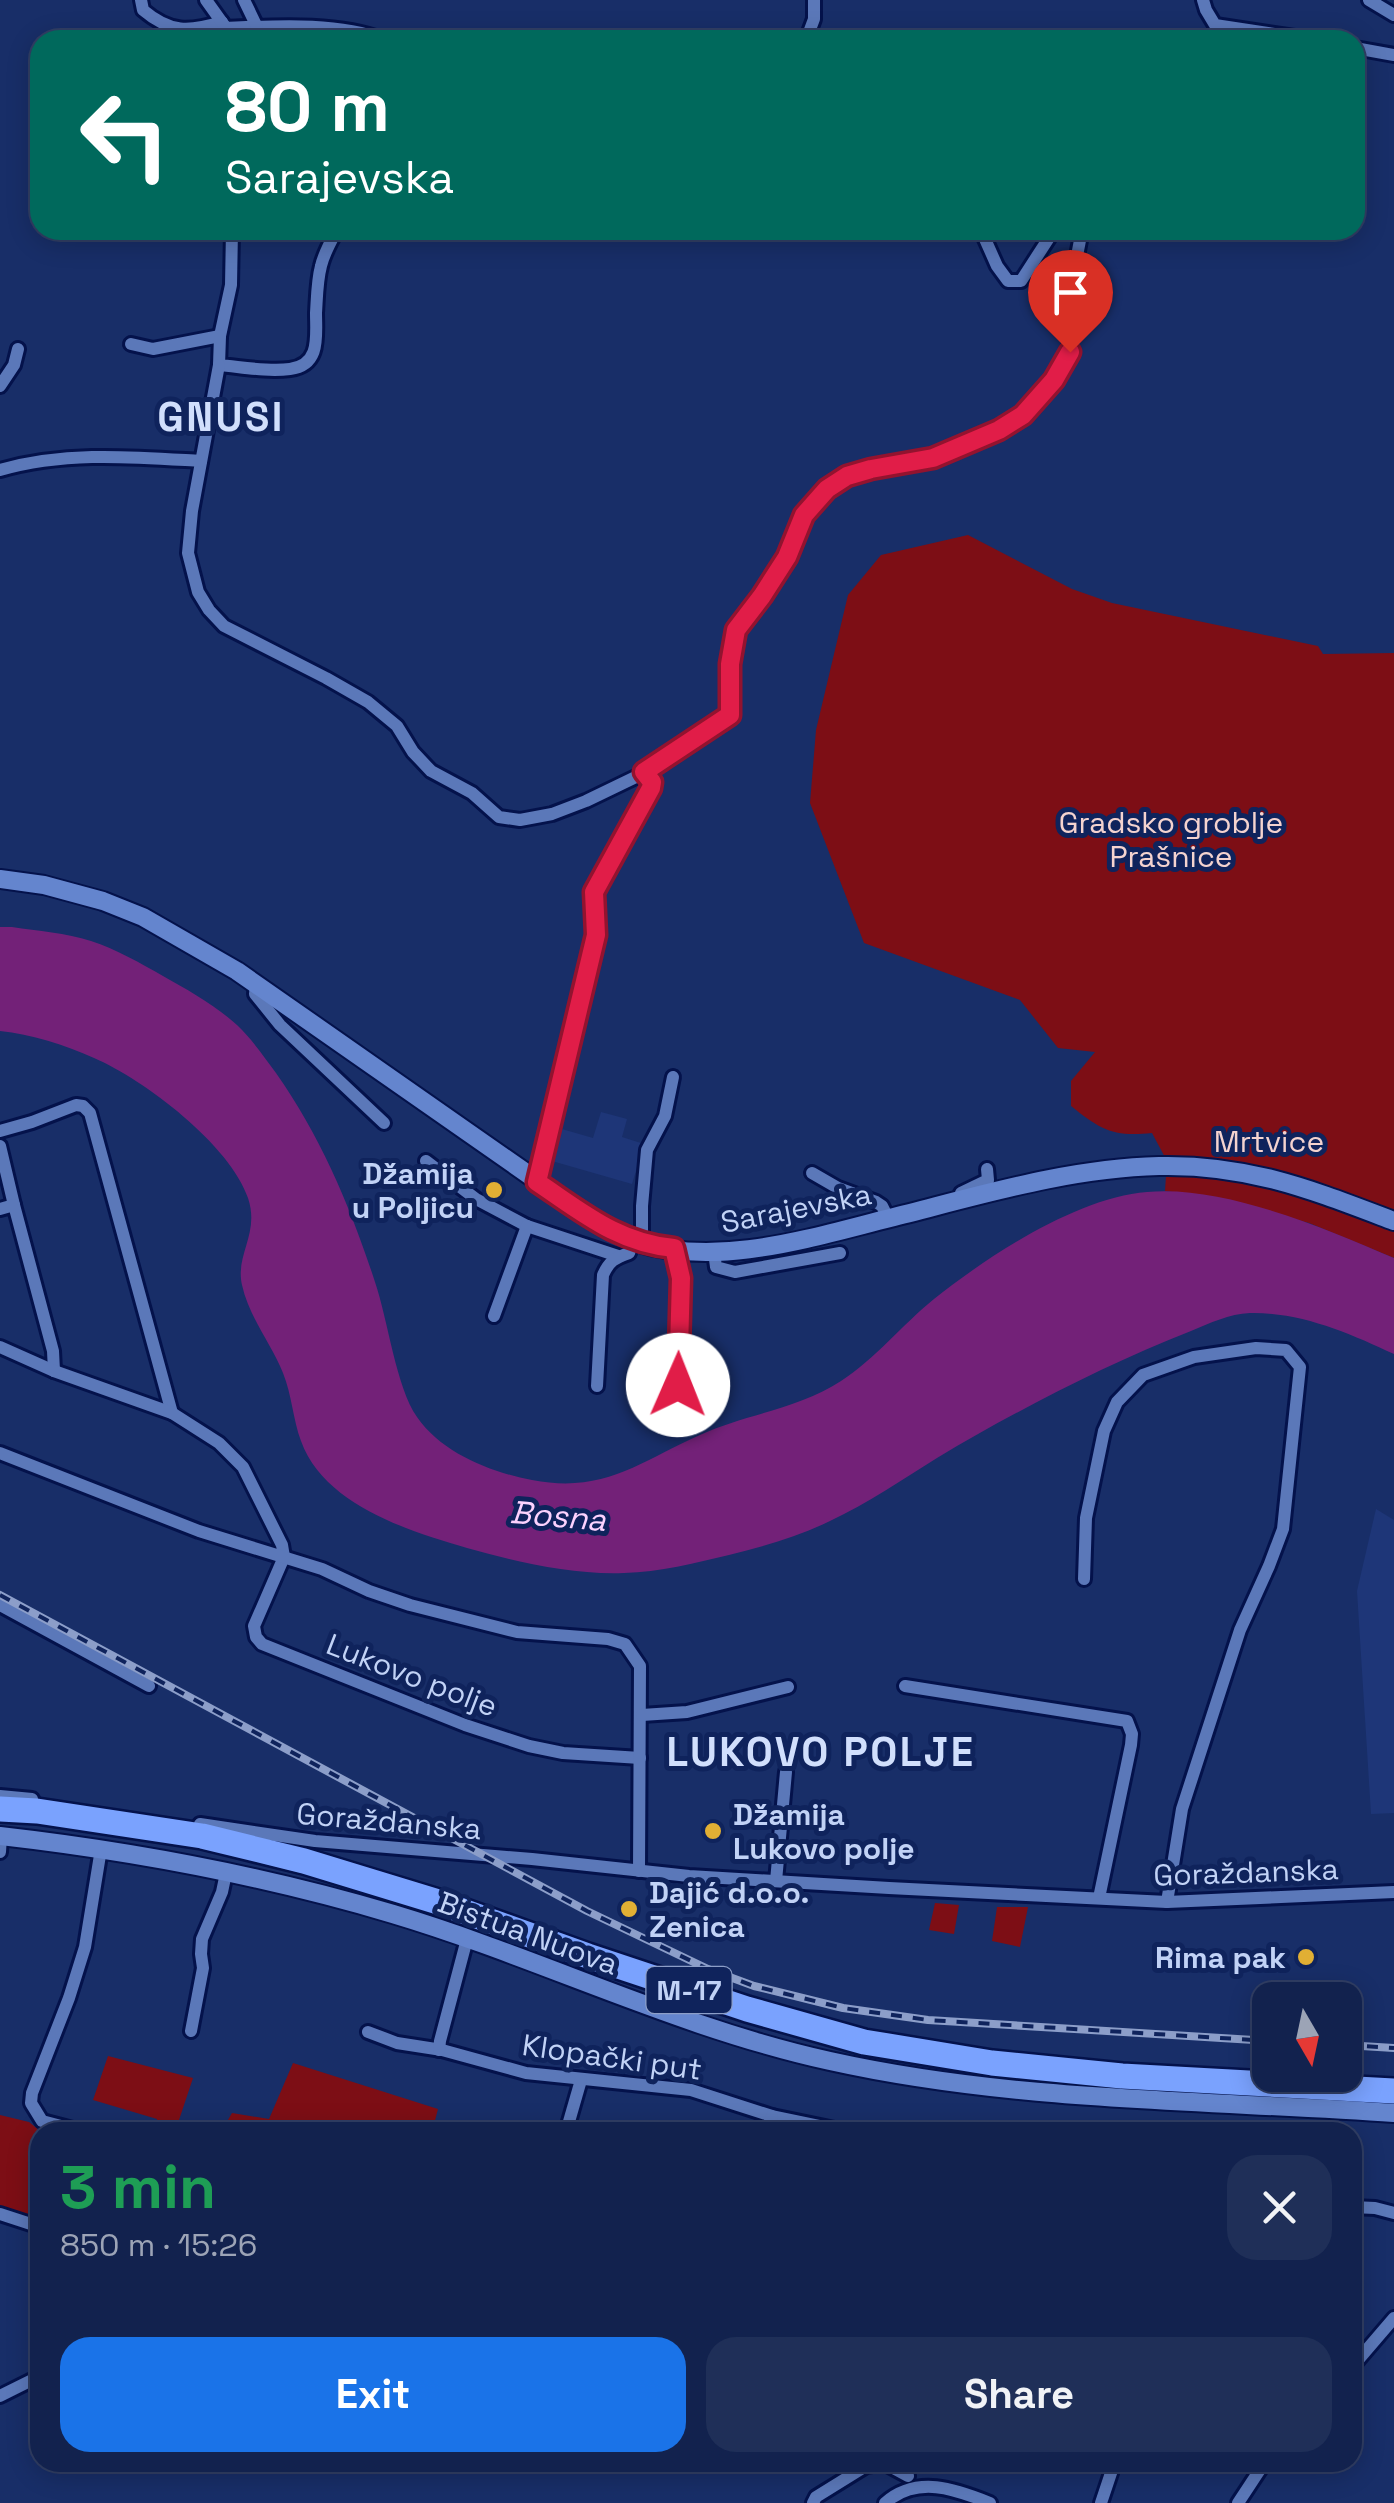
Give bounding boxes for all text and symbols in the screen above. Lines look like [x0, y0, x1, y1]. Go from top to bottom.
text: 80 m [225, 62, 390, 151]
icon: left [60, 70, 190, 200]
text: Sarajevska [225, 149, 454, 206]
pin [1028, 250, 1113, 353]
icon: arrive [1043, 265, 1098, 320]
district label: GNUSI [157, 392, 285, 443]
park label: Gradsko groblje Prašnice [1059, 803, 1283, 876]
park label: Mrtvice [1214, 1122, 1324, 1161]
place label: Džamija u Poljicu [352, 1154, 474, 1227]
street label: Sarajevska [717, 1174, 875, 1242]
marker: Džamija u Poljicu [483, 1179, 505, 1201]
position arrow [626, 1333, 730, 1437]
water label: Bosna [509, 1492, 608, 1540]
street label: Lukovo polje [321, 1625, 503, 1725]
district label: LUKOVO POLJE [667, 1727, 975, 1778]
street label: Goraždanska [295, 1794, 483, 1848]
place label: Džamija Lukovo polje [733, 1795, 915, 1868]
marker: Džamija Lukovo polje [702, 1820, 724, 1842]
street label: Goraždanska [1153, 1849, 1339, 1895]
place label: Dajić d.o.o. Zenica [649, 1873, 810, 1946]
street label: Bistua Nuova [433, 1882, 623, 1984]
marker: Dajić d.o.o. Zenica [618, 1898, 640, 1920]
place label: Rima pak [1155, 1938, 1286, 1977]
marker: Rima pak [1295, 1946, 1317, 1968]
road number: M-17 [646, 1967, 732, 2013]
north arrow [1252, 1982, 1362, 2092]
map controls [1252, 1982, 1362, 2092]
street label: Klopački put [520, 2025, 704, 2089]
text: 3 min [60, 2149, 216, 2226]
button: close [1227, 2155, 1332, 2260]
text: 850 m · 15:26 [60, 2225, 257, 2265]
button: Exit [60, 2337, 686, 2452]
button: Share [706, 2337, 1332, 2452]

